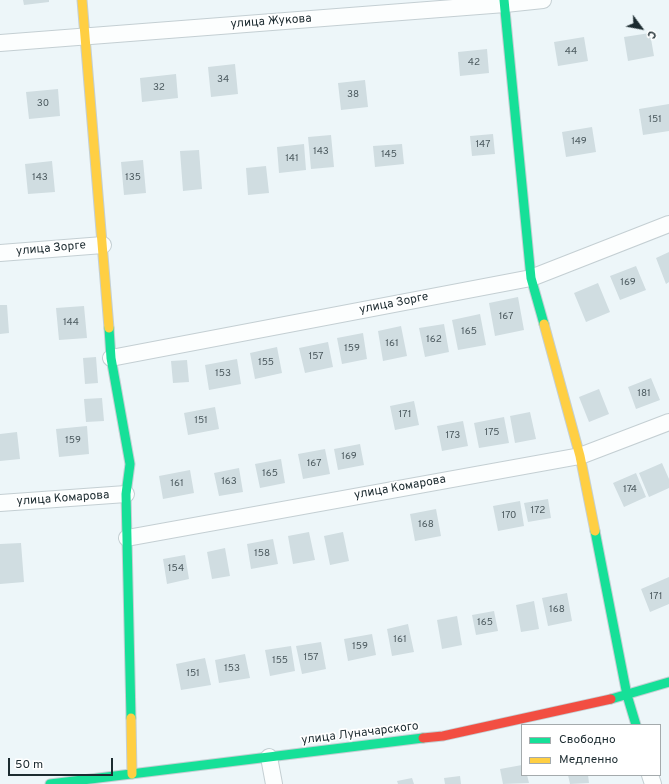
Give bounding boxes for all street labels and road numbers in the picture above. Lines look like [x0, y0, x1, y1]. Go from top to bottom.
street label: улица Жукова [230, 12, 312, 32]
street label: улица Зорге [15, 239, 87, 259]
street label: улица Зорге [358, 290, 430, 318]
street label: улица Комарова [353, 473, 447, 503]
street label: улица Комарова [16, 489, 110, 509]
street label: улица Луначарского [300, 720, 420, 748]

